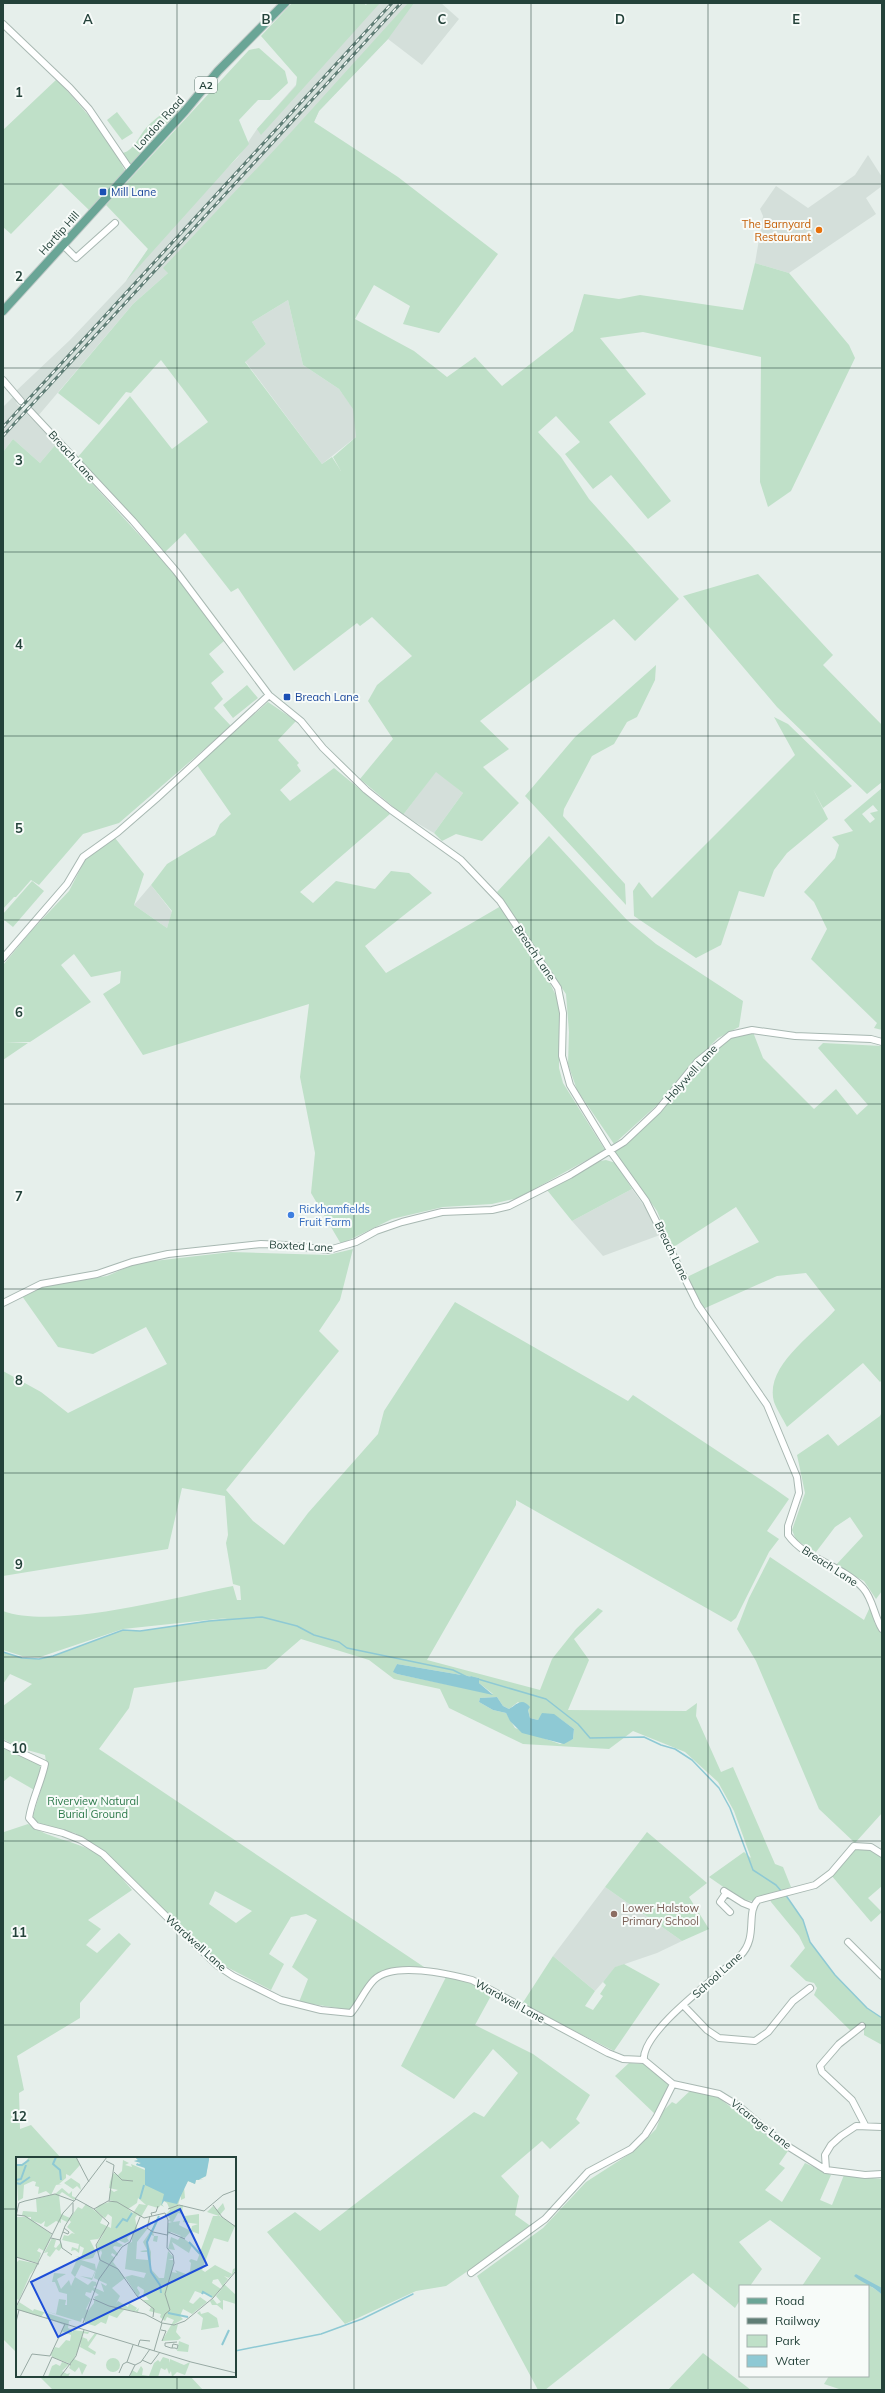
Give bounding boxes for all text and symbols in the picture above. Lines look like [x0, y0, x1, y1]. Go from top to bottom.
text: A [83, 11, 93, 27]
text: B [262, 11, 271, 27]
text: C [438, 11, 447, 27]
text: D [615, 11, 625, 27]
text: E [792, 11, 800, 27]
road number: A2 [195, 77, 217, 93]
text: 1 [15, 84, 23, 100]
street label: London Road [131, 93, 187, 153]
place label: Mill Lane [111, 185, 156, 199]
marker: Mill Lane [98, 187, 108, 197]
street label: Hartlip Hill [36, 208, 82, 258]
place label: The Barnyard Restaurant [742, 217, 811, 244]
marker: The Barnyard Restaurant [814, 225, 824, 235]
text: 2 [15, 268, 23, 284]
street label: Breach Lane [45, 428, 99, 484]
text: 3 [15, 452, 23, 468]
text: 4 [15, 636, 23, 652]
place label: Breach Lane [295, 690, 359, 704]
marker: Breach Lane [282, 692, 292, 702]
text: 5 [15, 820, 23, 836]
street label: Breach Lane [511, 923, 559, 983]
text: 6 [15, 1004, 23, 1020]
street label: Holywell Lane [662, 1042, 720, 1104]
text: 7 [15, 1188, 23, 1204]
place label: Rickhamfields Fruit Farm [299, 1202, 370, 1229]
marker: Rickhamfields Fruit Farm [286, 1210, 296, 1220]
street label: Breach Lane [652, 1219, 692, 1283]
street label: Boxted Lane [269, 1237, 333, 1255]
text: 8 [15, 1372, 23, 1388]
street label: Breach Lane [799, 1543, 861, 1589]
text: 9 [15, 1556, 23, 1572]
text: 10 [11, 1740, 27, 1756]
park label: Riverview Natural Burial Ground [47, 1794, 139, 1821]
place label: Lower Halstow Primary School [622, 1901, 700, 1928]
marker: Lower Halstow Primary School [609, 1909, 619, 1919]
street label: Wardwell Lane [163, 1912, 229, 1974]
text: 11 [11, 1924, 27, 1940]
street label: School Lane [689, 1949, 745, 2001]
street label: Wardwell Lane [473, 1976, 547, 2026]
street label: Vicarage Lane [728, 2096, 794, 2152]
text: 12 [11, 2108, 27, 2124]
inset map [16, 2157, 236, 2377]
legend [739, 2285, 869, 2377]
text: Road [775, 2293, 804, 2308]
text: Railway [775, 2313, 821, 2328]
text: Park [775, 2333, 801, 2348]
text: Water [775, 2353, 811, 2368]

